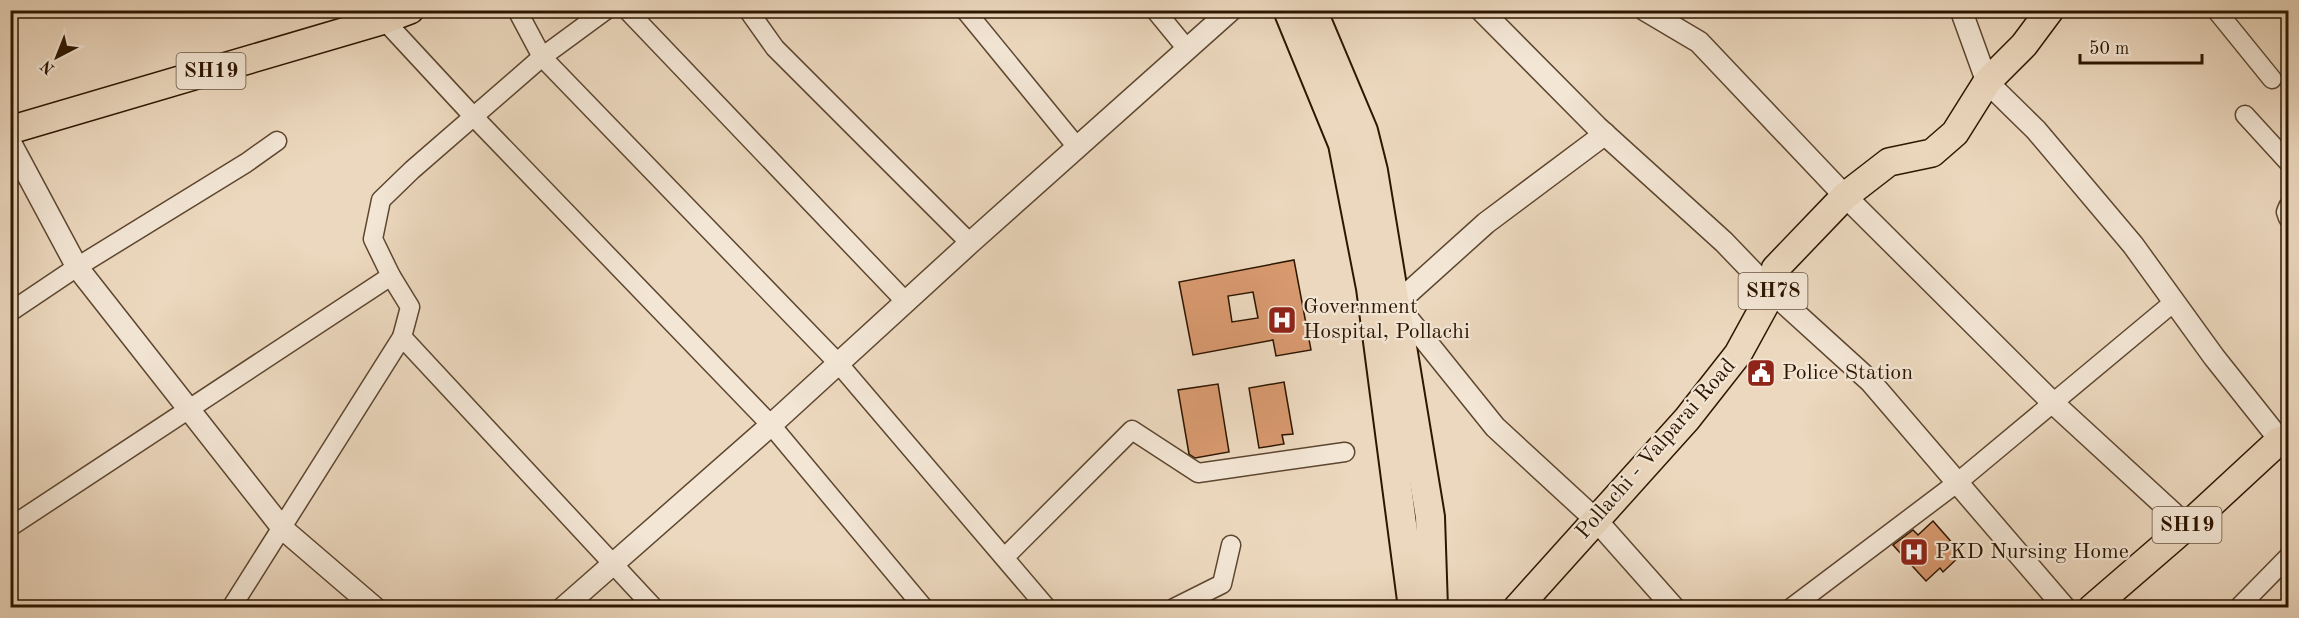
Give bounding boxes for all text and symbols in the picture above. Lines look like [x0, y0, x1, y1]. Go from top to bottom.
north arrow [27, 27, 87, 87]
scale bar [2080, 27, 2202, 65]
text: 50 m [2089, 40, 2129, 58]
road number: SH19 [176, 53, 246, 89]
text: N [38, 56, 58, 77]
road number: SH78 [1738, 273, 1808, 309]
place label: Government Hospital, Pollachi [1303, 296, 1470, 343]
hospital icon: Government Hospital, Pollachi [1266, 304, 1298, 336]
street label: Pollachi - Valparai Road [1572, 355, 1740, 543]
public building icon: Police Station [1745, 357, 1777, 389]
place label: Police Station [1782, 362, 1913, 384]
road number: SH19 [2152, 507, 2222, 543]
hospital icon: PKD Nursing Home [1898, 536, 1930, 568]
place label: PKD Nursing Home [1935, 541, 2129, 563]

